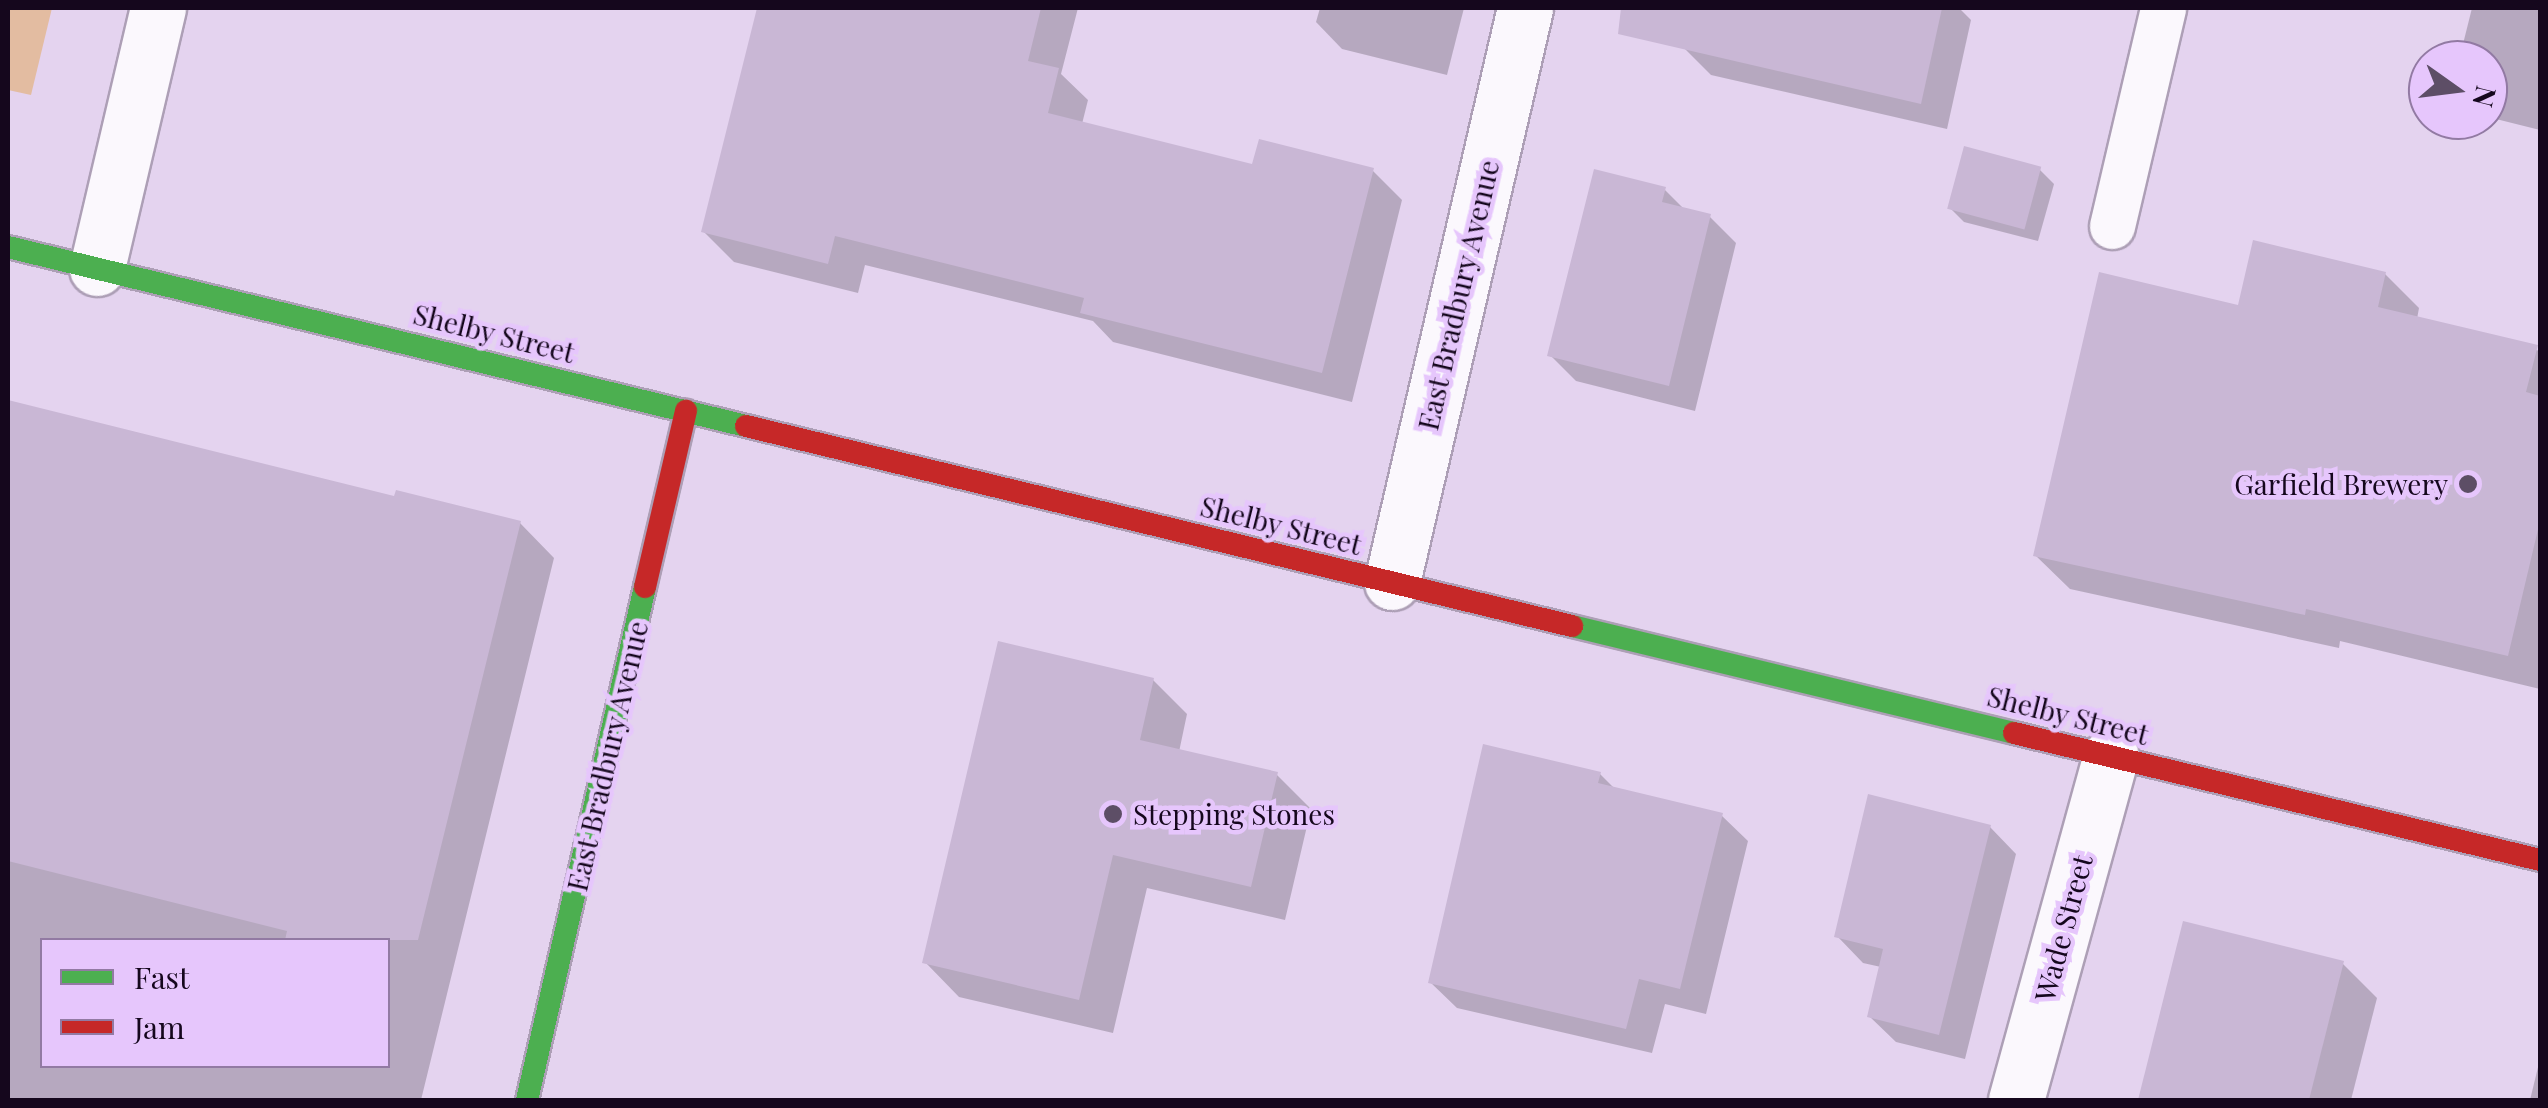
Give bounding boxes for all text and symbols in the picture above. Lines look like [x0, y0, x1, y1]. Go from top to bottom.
north arrow [2408, 40, 2508, 140]
text: N [2465, 83, 2506, 111]
street label: East Bradbury Avenue [1410, 156, 1506, 434]
street label: Shelby Street [410, 297, 578, 369]
place label: Garfield Brewery [2234, 467, 2448, 501]
marker: Garfield Brewery [2457, 473, 2479, 495]
street label: Shelby Street [1197, 489, 1365, 561]
street label: East Bradbury Avenue [559, 617, 655, 895]
street label: Shelby Street [1984, 679, 2152, 751]
place label: Stepping Stones [1133, 797, 1335, 831]
marker: Stepping Stones [1102, 803, 1124, 825]
street label: Wade Street [2027, 851, 2099, 1005]
legend [40, 938, 390, 1068]
text: Fast [134, 957, 190, 997]
text: Jam [134, 1007, 185, 1047]

